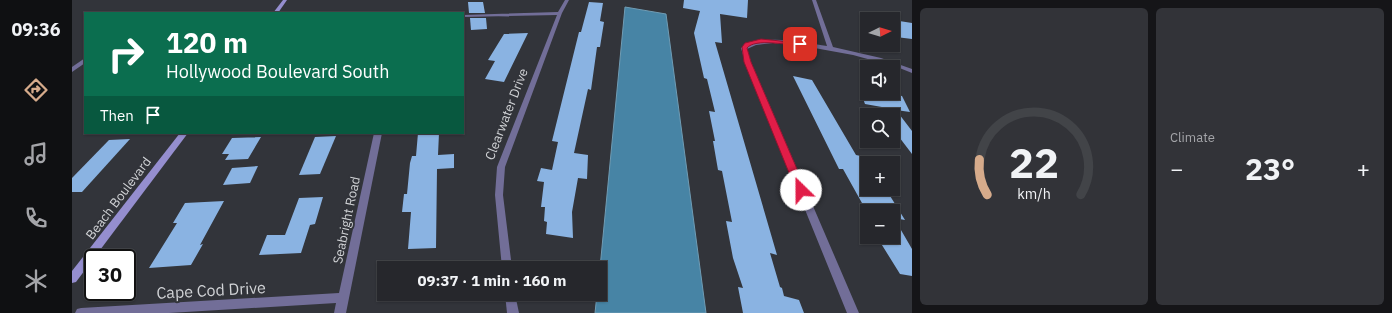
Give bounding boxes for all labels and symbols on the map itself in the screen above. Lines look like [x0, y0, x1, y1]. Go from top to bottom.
north arrow [860, 12, 900, 52]
pin [783, 27, 817, 61]
street label: Clearwater Drive [481, 66, 532, 163]
street label: Beach Boulevard [82, 154, 155, 243]
position arrow [780, 169, 822, 211]
street label: Seabright Road [329, 175, 364, 265]
speed limit sign: 30 [84, 249, 136, 301]
street label: Cape Cod Drive [156, 277, 266, 303]

